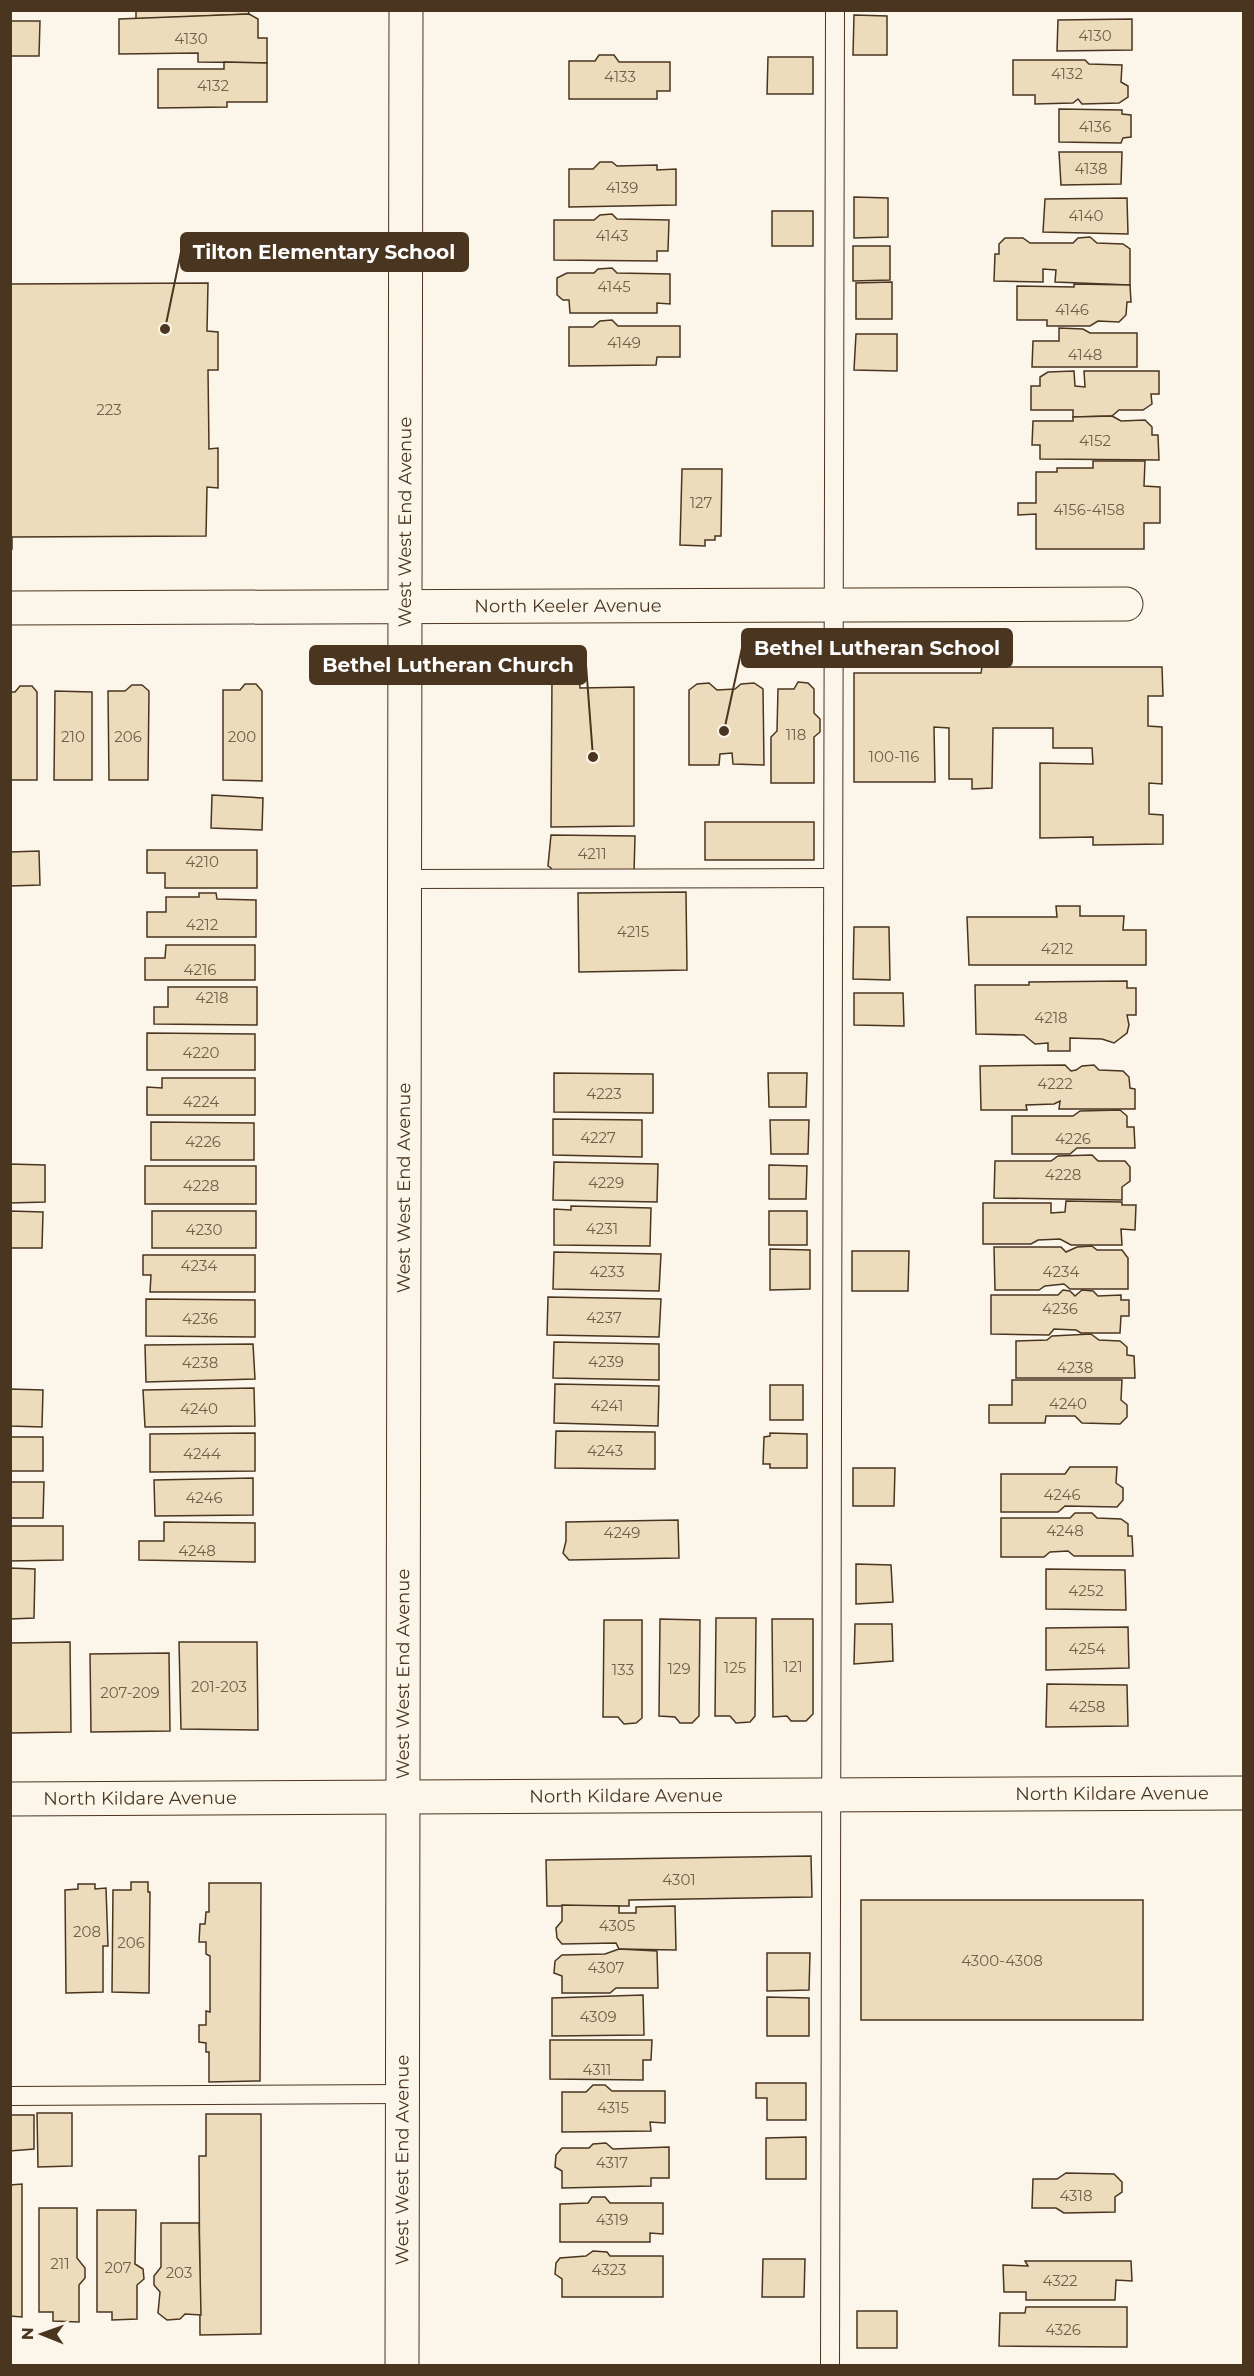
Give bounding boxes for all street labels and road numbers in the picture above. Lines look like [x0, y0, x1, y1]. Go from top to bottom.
street label: West West End Avenue [394, 417, 416, 627]
street label: North Keeler Avenue [474, 595, 662, 617]
street label: West West End Avenue [393, 1083, 415, 1293]
street label: West West End Avenue [392, 1569, 414, 1779]
street label: North Kildare Avenue [1015, 1782, 1209, 1805]
street label: North Kildare Avenue [529, 1785, 723, 1807]
street label: North Kildare Avenue [43, 1787, 237, 1810]
street label: West West End Avenue [391, 2055, 414, 2265]

